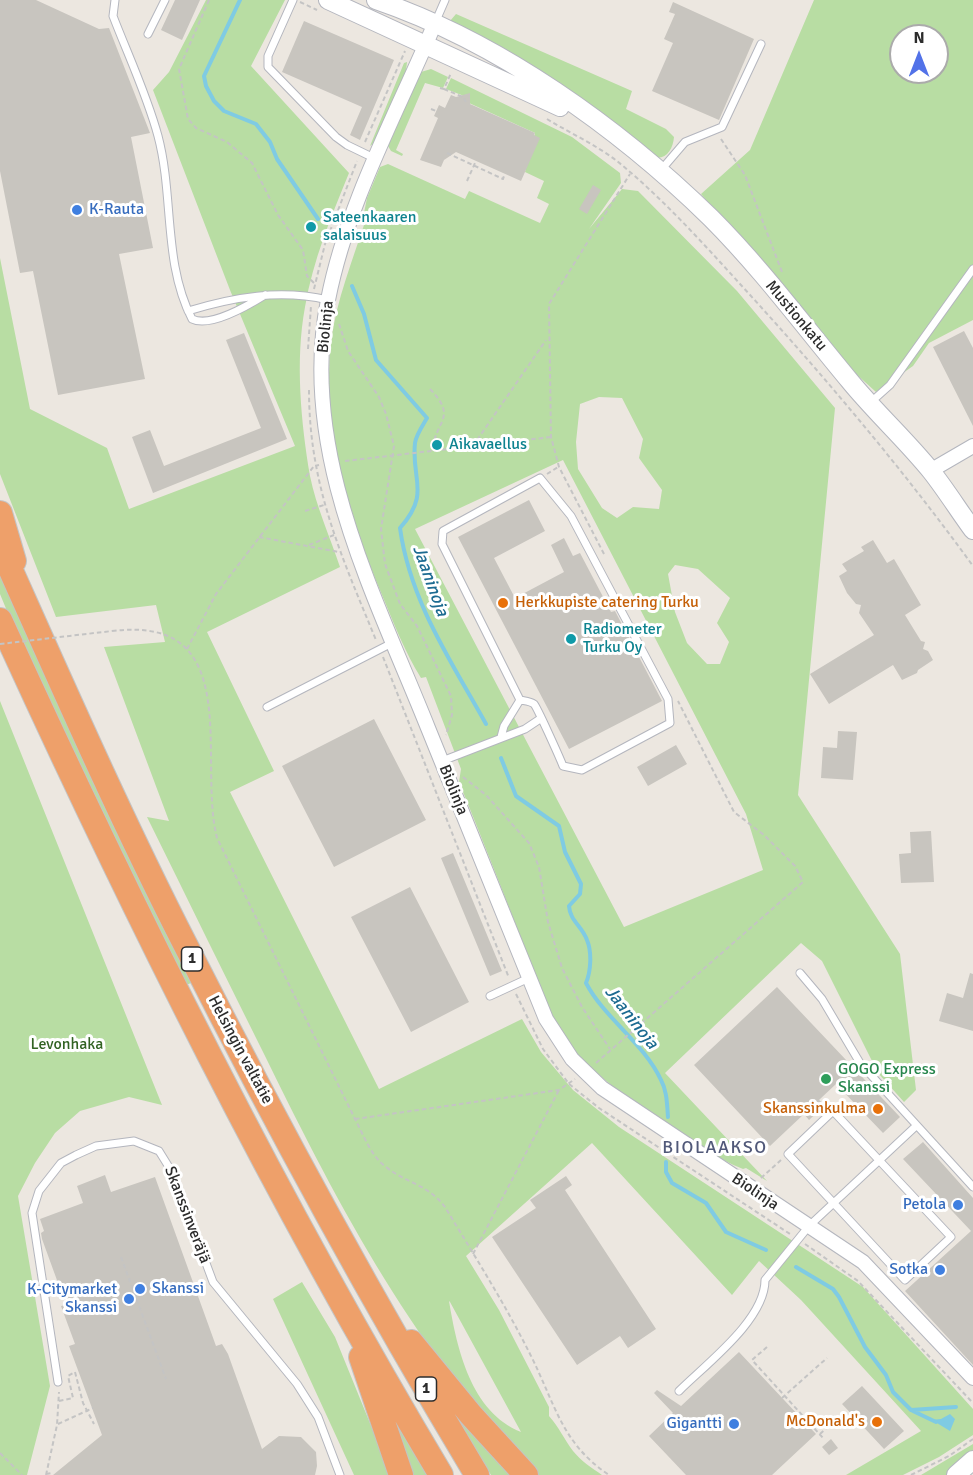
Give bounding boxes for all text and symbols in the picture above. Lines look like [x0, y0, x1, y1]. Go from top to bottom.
north arrow [889, 24, 949, 84]
text: N [913, 28, 925, 48]
place label: K-Rauta [89, 200, 144, 220]
marker: K-Rauta [70, 203, 84, 217]
place label: Sateenkaaren salaisuus [323, 208, 417, 246]
marker: Sateenkaaren salaisuus [304, 220, 318, 234]
street label: Mustionkatu [761, 277, 831, 355]
street label: Biolinja [314, 300, 338, 354]
place label: Aikavaellus [449, 435, 527, 455]
marker: Aikavaellus [430, 438, 444, 452]
water label: Jaaninoja [407, 543, 453, 619]
place label: Herkkupiste catering Turku [515, 593, 699, 613]
marker: Herkkupiste catering Turku [496, 596, 510, 610]
place label: Radiometer Turku Oy [583, 620, 662, 658]
marker: Radiometer Turku Oy [564, 632, 578, 646]
street label: Biolinja [434, 762, 472, 818]
road number: 1 [182, 947, 202, 971]
water label: Jaaninoja [600, 982, 662, 1054]
street label: Helsingin valtatie [203, 993, 277, 1107]
park label: Levonhaka [31, 1035, 103, 1055]
place label: GOGO Express Skanssi [838, 1060, 936, 1098]
marker: GOGO Express Skanssi [819, 1072, 833, 1086]
place label: Skanssinkulma [763, 1099, 866, 1119]
marker: Skanssinkulma [871, 1102, 885, 1116]
district label: BIOLAAKSO [662, 1137, 768, 1159]
street label: Skanssinveräjä [160, 1164, 214, 1266]
street label: Biolinja [728, 1169, 782, 1215]
place label: Petola [903, 1195, 946, 1215]
marker: Petola [951, 1198, 965, 1212]
place label: Sotka [889, 1260, 928, 1280]
marker: Sotka [933, 1263, 947, 1277]
place label: Skanssi [152, 1279, 204, 1299]
place label: K-Citymarket Skanssi [27, 1280, 117, 1318]
marker: Skanssi [133, 1282, 147, 1296]
marker: K-Citymarket Skanssi [122, 1292, 136, 1306]
road number: 1 [416, 1377, 436, 1401]
place label: McDonald's [786, 1412, 865, 1432]
place label: Gigantti [666, 1414, 722, 1434]
marker: McDonald's [870, 1415, 884, 1429]
marker: Gigantti [727, 1417, 741, 1431]

